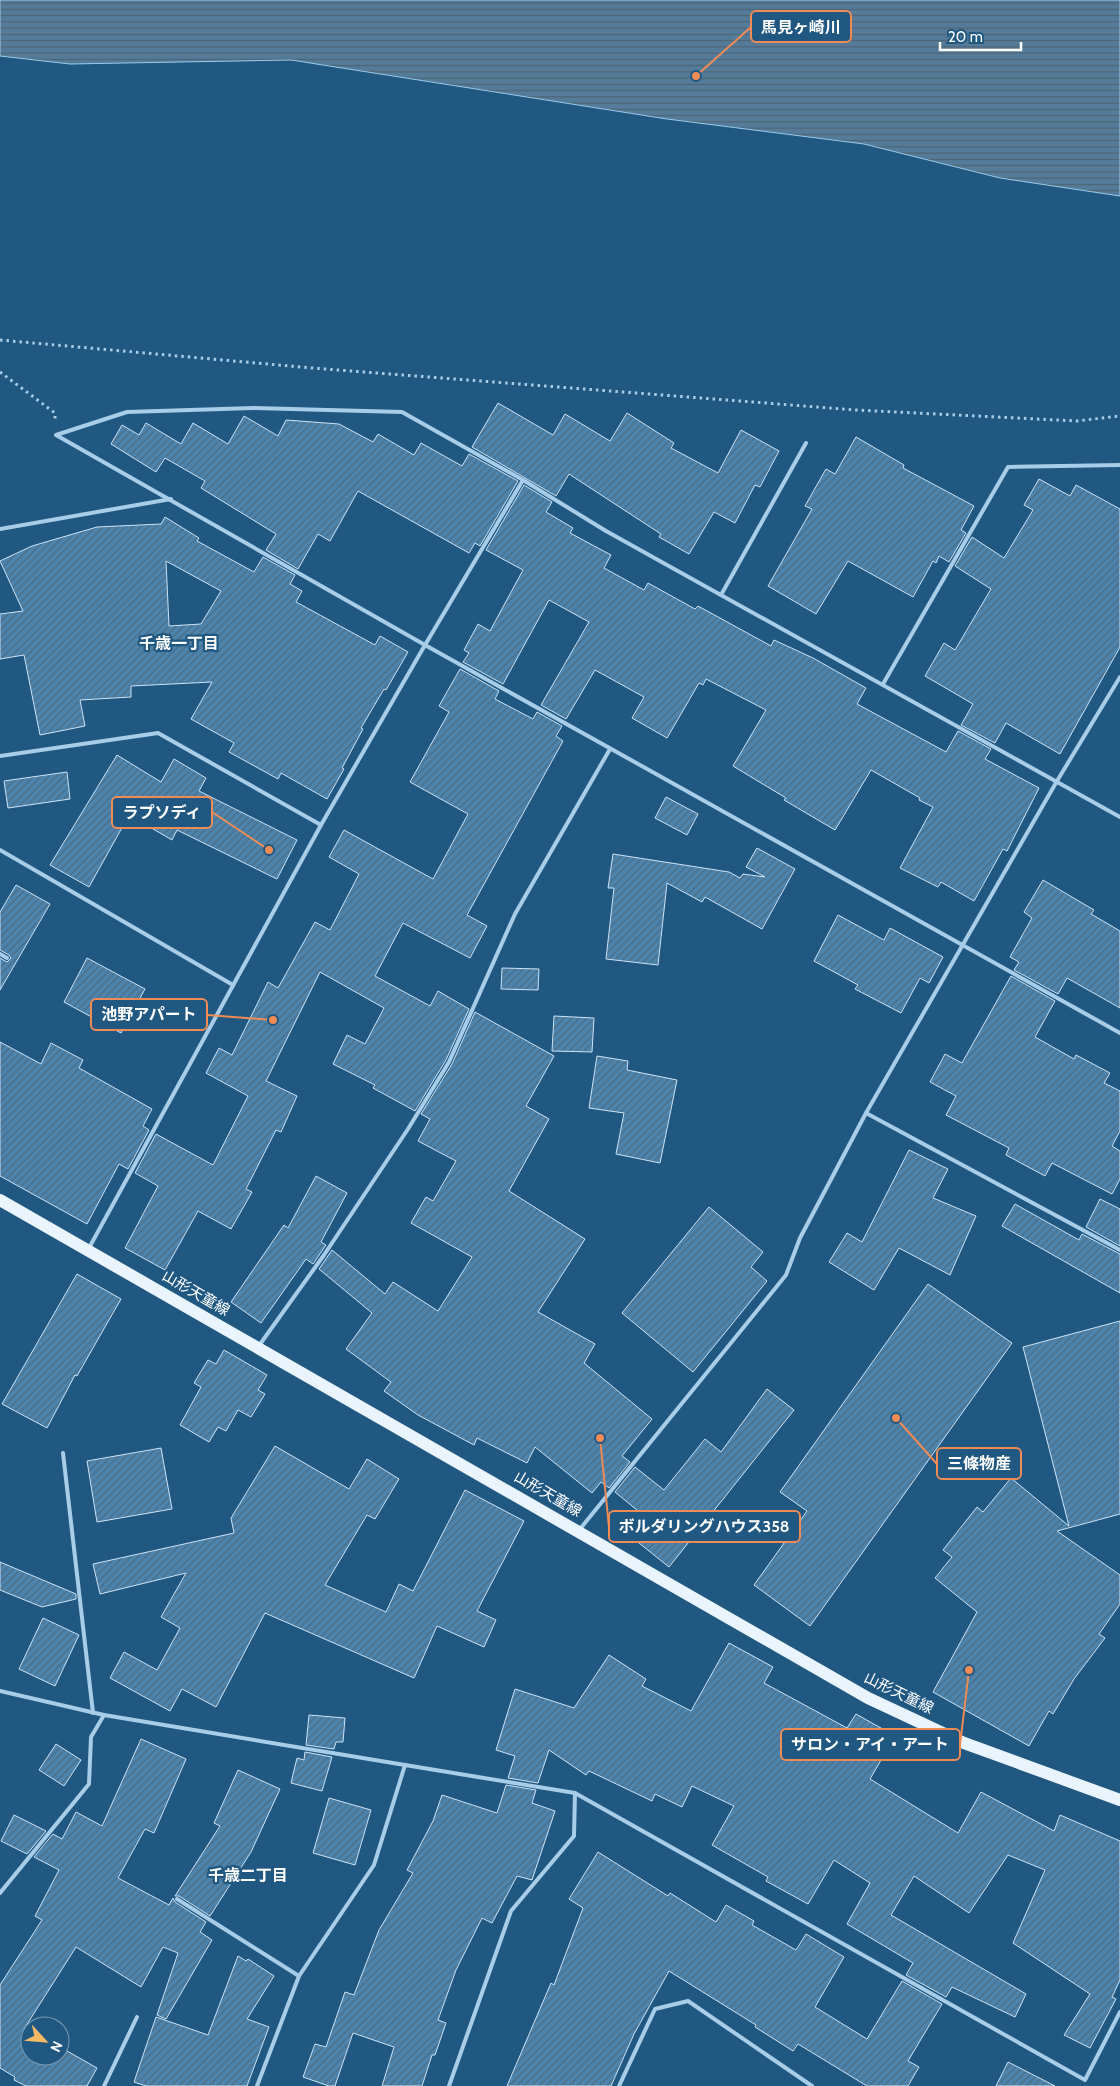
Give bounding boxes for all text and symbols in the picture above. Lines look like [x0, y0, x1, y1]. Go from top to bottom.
callout: 馬見ヶ崎川 [751, 11, 851, 42]
text: 馬見ヶ崎川 [761, 18, 841, 37]
scale bar [940, 20, 1021, 52]
text: 20 m [948, 28, 983, 46]
district label: 千歳一丁目 [139, 634, 219, 653]
callout: ラプソディ [112, 797, 212, 828]
text: ラプソディ [123, 803, 201, 822]
callout: 池野アパート [91, 999, 207, 1030]
text: 池野アパート [101, 1005, 197, 1024]
street label: 山形天童線 [159, 1266, 233, 1320]
callout: 三條物産 [937, 1448, 1021, 1479]
text: 三條物産 [947, 1454, 1011, 1473]
street label: 山形天童線 [511, 1467, 585, 1521]
callout: ボルダリングハウス358 [609, 1511, 800, 1542]
text: ボルダリングハウス358 [619, 1517, 789, 1536]
street label: 山形天童線 [861, 1668, 937, 1718]
callout: サロン・アイ・アート [781, 1729, 960, 1760]
text: サロン・アイ・アート [791, 1735, 949, 1754]
district label: 千歳二丁目 [208, 1866, 288, 1885]
north arrow [20, 2016, 70, 2066]
text: N [46, 2038, 67, 2055]

